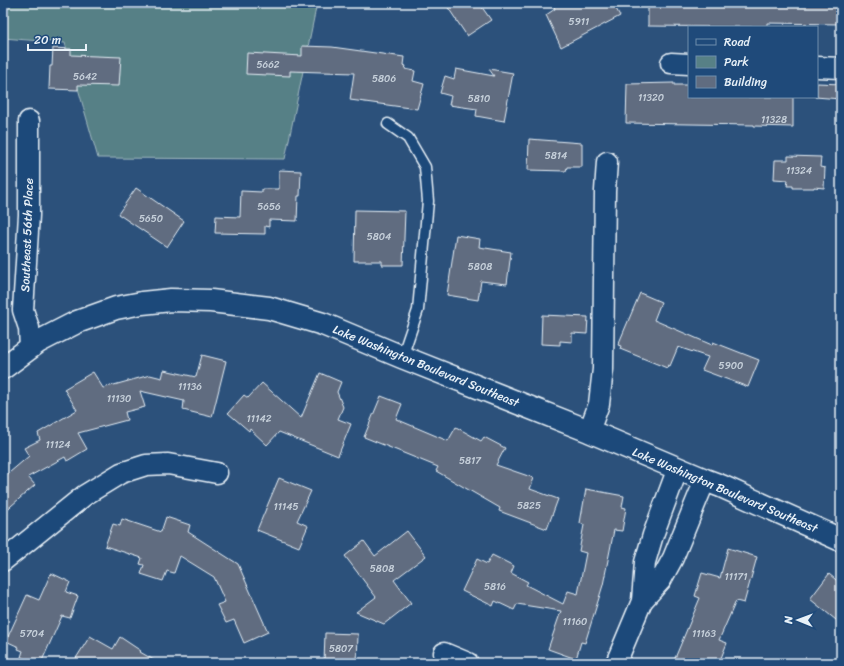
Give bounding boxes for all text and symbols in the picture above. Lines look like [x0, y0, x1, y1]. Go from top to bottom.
house number: 5911 [569, 13, 589, 31]
scale bar [28, 26, 86, 52]
legend [688, 26, 818, 98]
text: 20 m [34, 29, 61, 51]
text: Road [724, 31, 751, 53]
text: Park [724, 51, 749, 73]
house number: 5662 [256, 56, 280, 74]
house number: 5642 [73, 68, 97, 86]
house number: 5806 [372, 70, 396, 88]
text: Building [724, 71, 767, 93]
house number: 11320 [638, 89, 664, 107]
house number: 5810 [468, 90, 490, 108]
house number: 11328 [761, 111, 787, 129]
house number: 5814 [545, 147, 567, 165]
house number: 11324 [786, 162, 812, 180]
street label: Southeast 56th Place [14, 177, 40, 293]
house number: 5656 [257, 198, 281, 216]
house number: 5650 [139, 210, 163, 228]
house number: 5804 [367, 228, 391, 246]
house number: 5808 [468, 258, 492, 276]
street label: Lake Washington Boulevard Southeast [329, 318, 524, 414]
house number: 5900 [719, 357, 743, 375]
house number: 11136 [178, 378, 202, 396]
house number: 11130 [107, 390, 131, 408]
house number: 11142 [247, 410, 272, 428]
house number: 11124 [46, 436, 70, 454]
street label: Lake Washington Boulevard Southeast [629, 441, 822, 540]
house number: 5817 [459, 452, 482, 470]
house number: 5825 [517, 497, 541, 515]
house number: 11145 [273, 498, 299, 516]
house number: 5808 [370, 560, 394, 578]
house number: 11171 [725, 568, 747, 586]
house number: 5816 [484, 578, 506, 596]
north arrow [778, 600, 818, 640]
house number: 11160 [563, 613, 587, 631]
text: N [779, 615, 798, 625]
house number: 5704 [20, 625, 44, 643]
house number: 11163 [692, 625, 717, 643]
house number: 5807 [329, 640, 354, 658]

